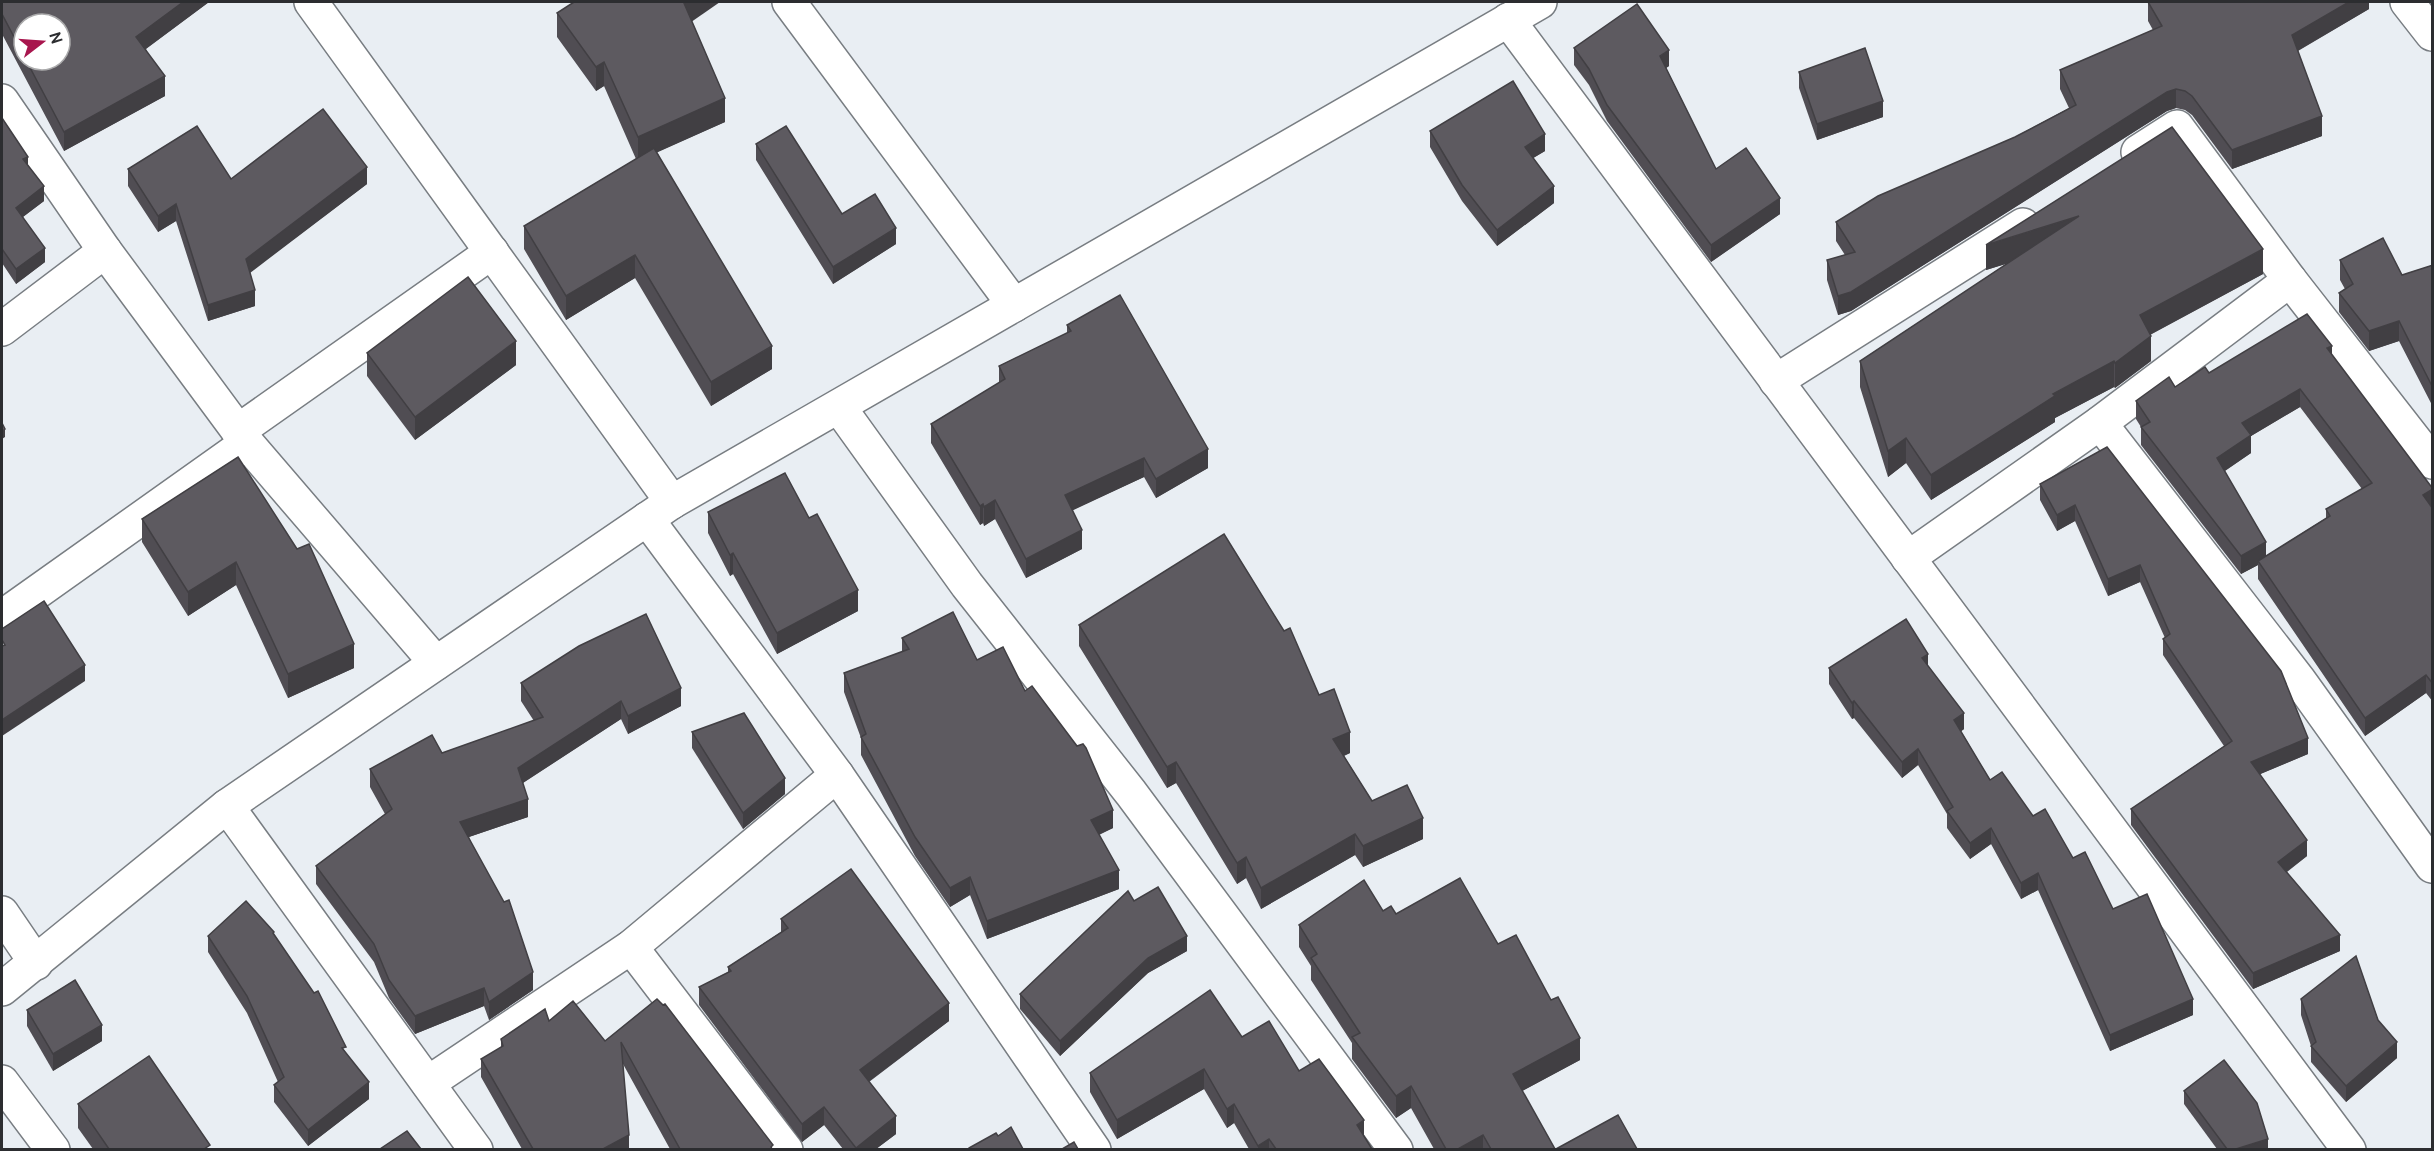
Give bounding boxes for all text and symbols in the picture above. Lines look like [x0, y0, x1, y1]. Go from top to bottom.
north arrow [12, 12, 72, 72]
text: N [45, 30, 67, 46]

